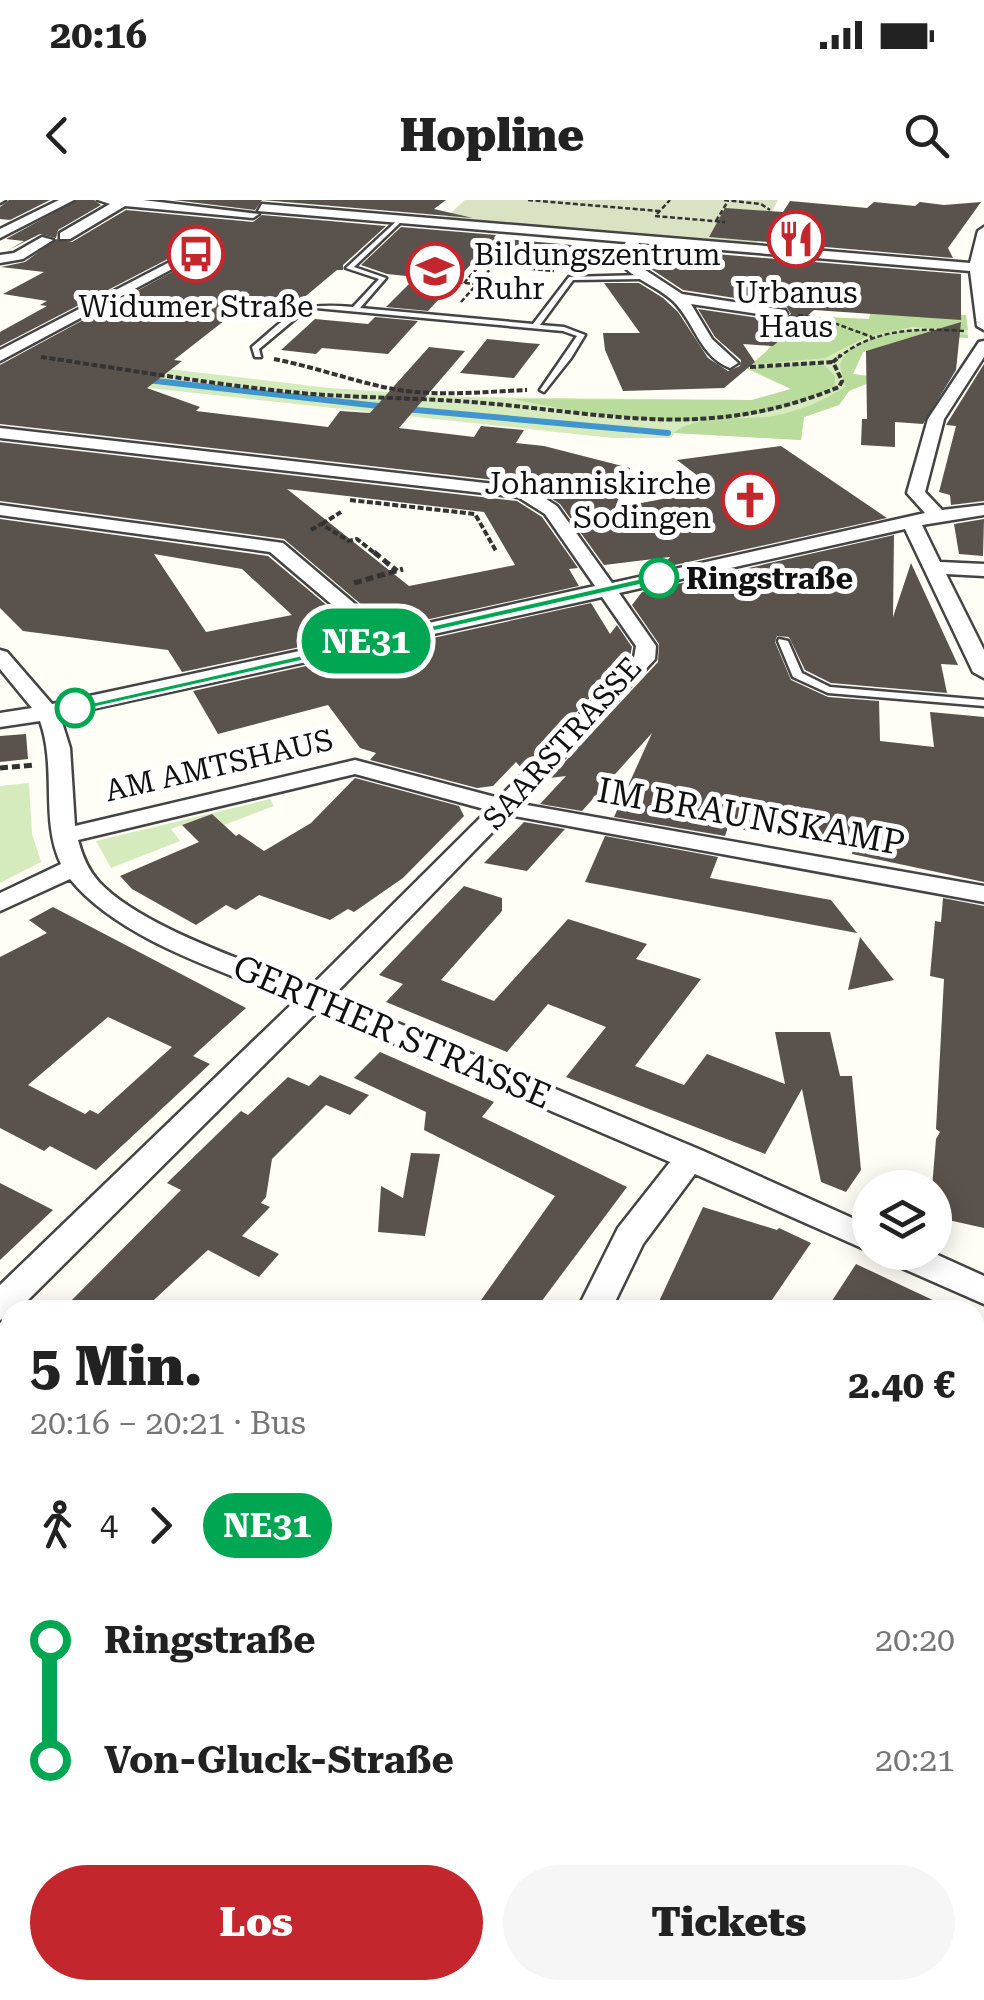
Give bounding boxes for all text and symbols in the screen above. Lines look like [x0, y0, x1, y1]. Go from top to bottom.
text: 20:16 [50, 13, 147, 57]
icon: back [30, 108, 85, 163]
icon: search [899, 108, 954, 163]
text: Hopline [400, 109, 584, 162]
restaurant icon: Urbanus Haus [766, 209, 826, 269]
bus stop icon: Widumer Straße [166, 224, 226, 284]
place label: Bildungszentrum Ruhr [474, 237, 721, 306]
school or university icon: Bildungszentrum Ruhr [405, 241, 465, 301]
place label: Urbanus Haus [734, 275, 858, 344]
place label: Widumer Straße [79, 289, 313, 324]
place label: Johanniskirche Sodingen [485, 466, 711, 535]
church icon: Johanniskirche Sodingen [720, 470, 780, 530]
marker: Ringstraße [640, 559, 678, 597]
place label: Ringstraße [686, 561, 853, 596]
line badge: NE31 [296, 608, 436, 674]
text: NE31 [322, 621, 410, 662]
street label: SAARSTRASSE [476, 650, 648, 836]
unlabelled marker [56, 689, 94, 727]
street label: AM AMTSHAUS [102, 722, 336, 808]
street label: IM BRAUNSKAMP [594, 770, 908, 864]
street label: GERTHER STRASSE [227, 946, 557, 1118]
map controls [852, 1170, 952, 1270]
button: layers [852, 1170, 952, 1270]
text: 5 Min. [30, 1334, 202, 1398]
text: 2.40 € [848, 1363, 955, 1407]
text: 20:16 – 20:21 · Bus [30, 1404, 306, 1442]
icon: walk [30, 1498, 85, 1553]
icon: forward [133, 1498, 188, 1553]
text: NE31 [223, 1505, 312, 1546]
text: 4 [100, 1506, 118, 1544]
text: Ringstraße [104, 1618, 316, 1662]
text: 20:20 [875, 1621, 955, 1659]
text: Von-Gluck-Straße [104, 1738, 454, 1782]
text: 20:21 [875, 1741, 955, 1779]
button: Los [30, 1865, 483, 1980]
button: Tickets [503, 1865, 955, 1980]

